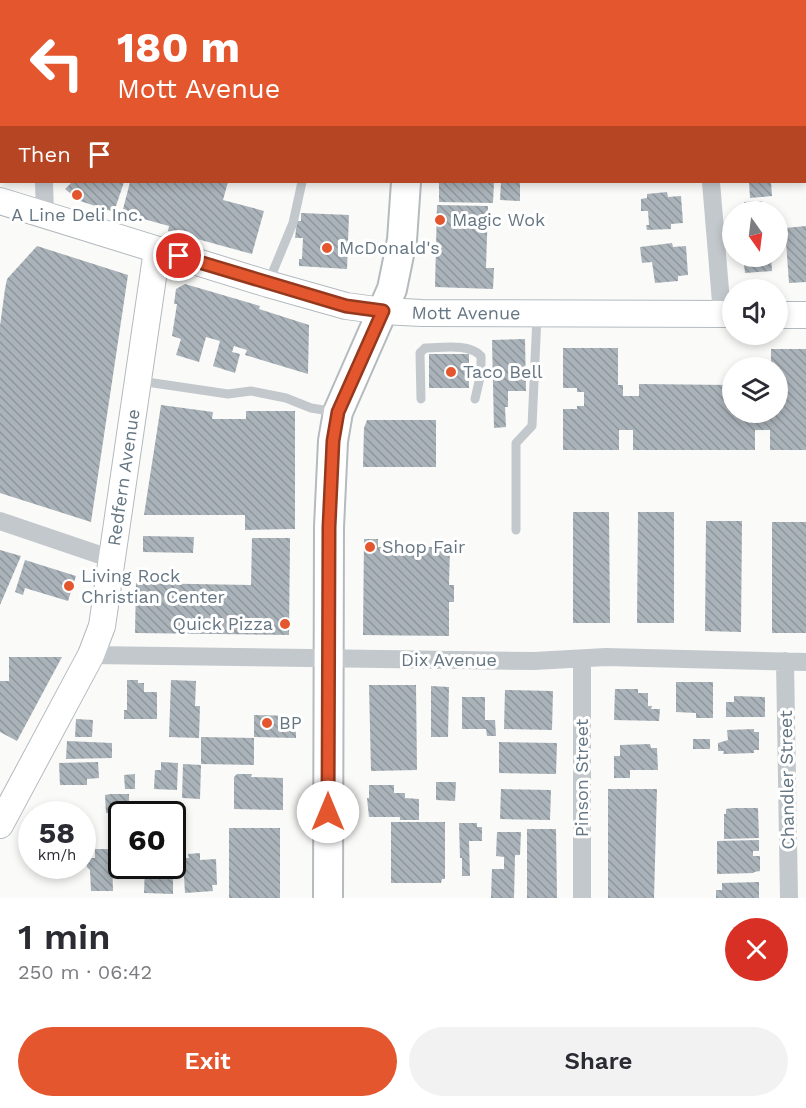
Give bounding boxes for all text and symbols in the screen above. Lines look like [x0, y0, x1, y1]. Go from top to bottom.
text: 180 m [117, 23, 240, 72]
icon: left [18, 24, 96, 102]
text: Mott Avenue [117, 73, 280, 105]
icon: arrive [83, 138, 116, 171]
text: Then [18, 142, 71, 167]
marker: A Line Deli Inc. [70, 188, 84, 202]
north arrow [722, 201, 788, 267]
map controls [722, 201, 788, 423]
place label: A Line Deli Inc. [11, 204, 143, 225]
place label: Magic Wok [452, 209, 545, 230]
marker: Magic Wok [433, 213, 447, 227]
pin [153, 230, 204, 281]
place label: McDonald's [339, 237, 440, 258]
icon: arrive [162, 239, 195, 272]
marker: McDonald's [320, 241, 334, 255]
button: sound [722, 279, 788, 345]
street label: Mott Avenue [411, 301, 521, 323]
button: layers [722, 357, 788, 423]
place label: Taco Bell [463, 361, 543, 382]
marker: Taco Bell [444, 365, 458, 379]
street label: Redfern Avenue [103, 407, 144, 547]
place label: Shop Fair [382, 536, 465, 557]
marker: Shop Fair [363, 540, 377, 554]
place label: Living Rock Christian Center [81, 565, 225, 607]
marker: Living Rock Christian Center [62, 579, 76, 593]
place label: Quick Pizza [172, 613, 273, 634]
marker: Quick Pizza [278, 617, 292, 631]
street label: Dix Avenue [401, 649, 497, 670]
street label: Chandler Street [775, 710, 798, 850]
place label: BP [279, 712, 302, 733]
marker: BP [260, 716, 274, 730]
street label: Pinson Street [571, 718, 592, 837]
position arrow [296, 780, 360, 844]
speed limit sign: 60 [108, 801, 186, 879]
text: 58 [39, 815, 75, 850]
text: km/h [38, 846, 76, 864]
text: 1 min [18, 916, 110, 958]
button: close [725, 918, 788, 981]
text: 250 m · 06:42 [18, 960, 152, 984]
button: Exit [18, 1027, 397, 1096]
button: Share [409, 1027, 788, 1096]

